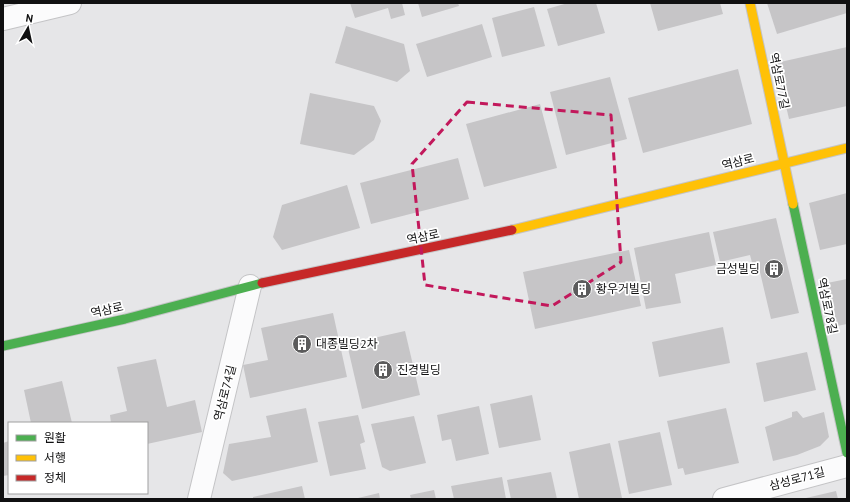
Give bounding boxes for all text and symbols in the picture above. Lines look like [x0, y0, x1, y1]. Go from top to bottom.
north arrow [8, 8, 48, 48]
text: N [25, 11, 34, 26]
street label: 역삼로77길 [766, 51, 793, 110]
street label: 역삼로 [720, 150, 756, 173]
street label: 역삼로 [405, 226, 441, 247]
building icon: 금성빌딩 [763, 258, 785, 280]
place label: 금성빌딩 [716, 261, 760, 276]
street label: 역삼로78길 [814, 276, 841, 335]
building icon: 황우거빌딩 [571, 278, 593, 300]
place label: 황우거빌딩 [596, 281, 651, 296]
street label: 역삼로 [89, 298, 125, 321]
building icon: 대종빌딩2차 [291, 333, 313, 355]
place label: 대종빌딩2차 [316, 336, 378, 351]
building icon: 진경빌딩 [372, 359, 394, 381]
place label: 진경빌딩 [397, 362, 441, 377]
street label: 역삼로74길 [210, 363, 239, 422]
legend [8, 422, 148, 494]
text: 원활 [44, 430, 66, 445]
text: 서행 [44, 450, 66, 465]
street label: 삼성로71길 [767, 464, 826, 493]
text: 정체 [44, 470, 66, 485]

